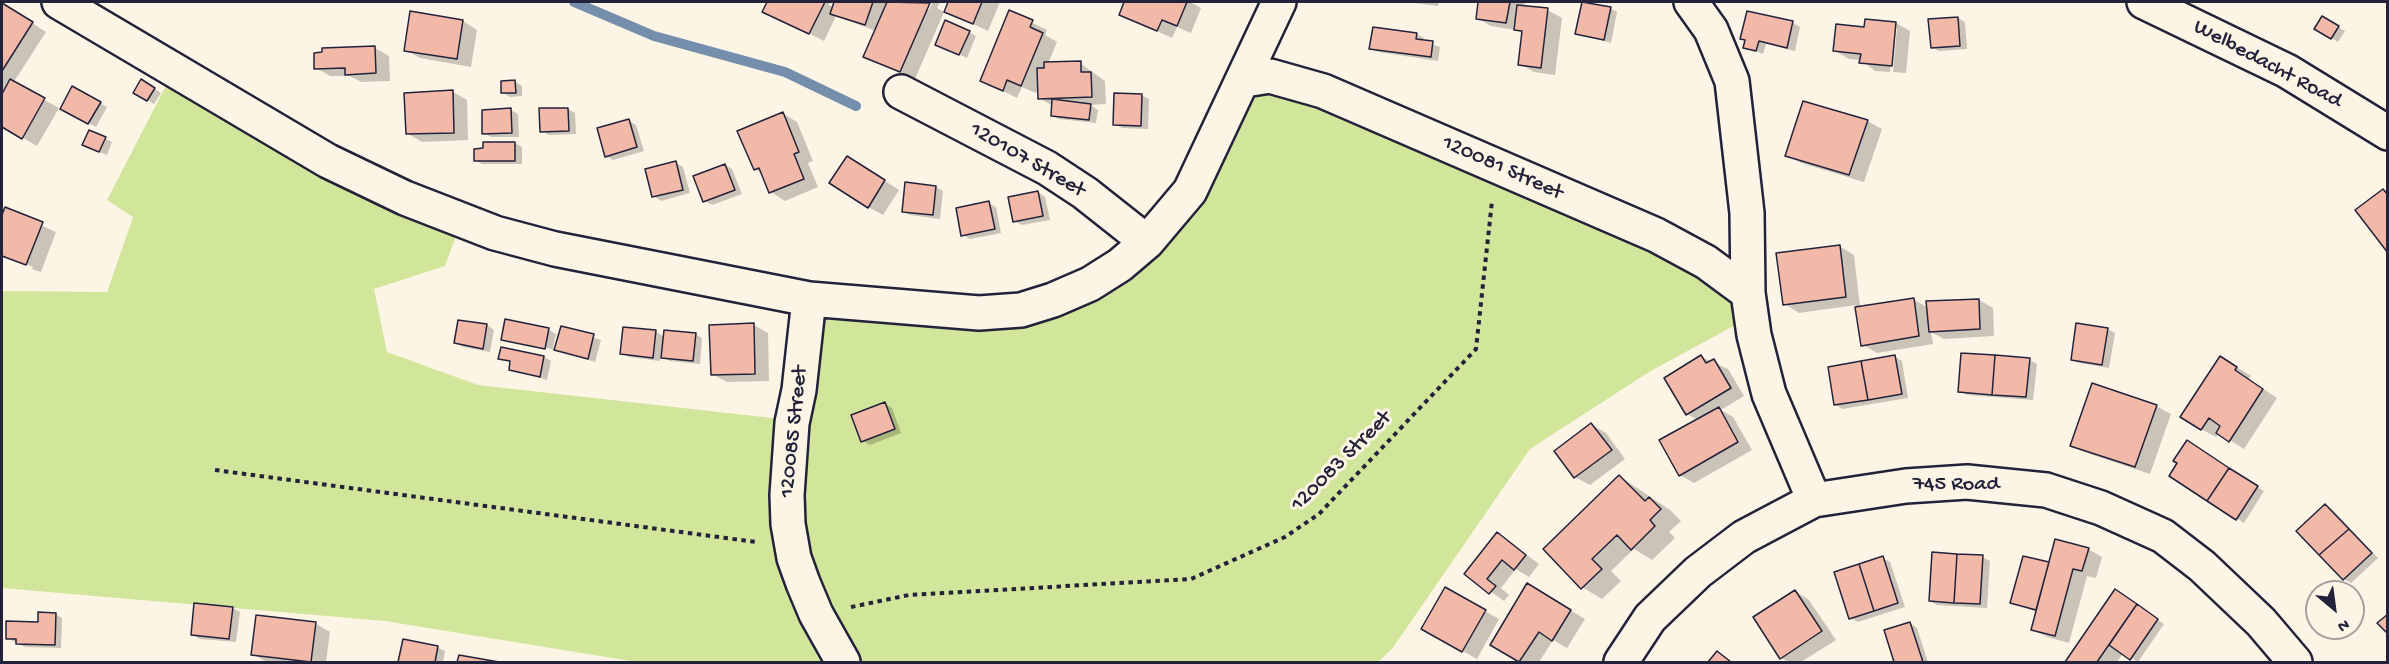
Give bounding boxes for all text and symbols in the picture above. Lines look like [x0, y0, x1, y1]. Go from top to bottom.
street label: Welbedacht Road [2188, 15, 2346, 115]
street label: 120107 Street [965, 117, 1089, 205]
street label: 120081 Street [1437, 131, 1567, 207]
street label: 120085 Street [775, 365, 815, 499]
street label: 120083 Street [1286, 406, 1398, 518]
street label: 745 Road [1913, 473, 1999, 499]
north arrow [2305, 580, 2365, 640]
text: N [2334, 614, 2352, 635]

